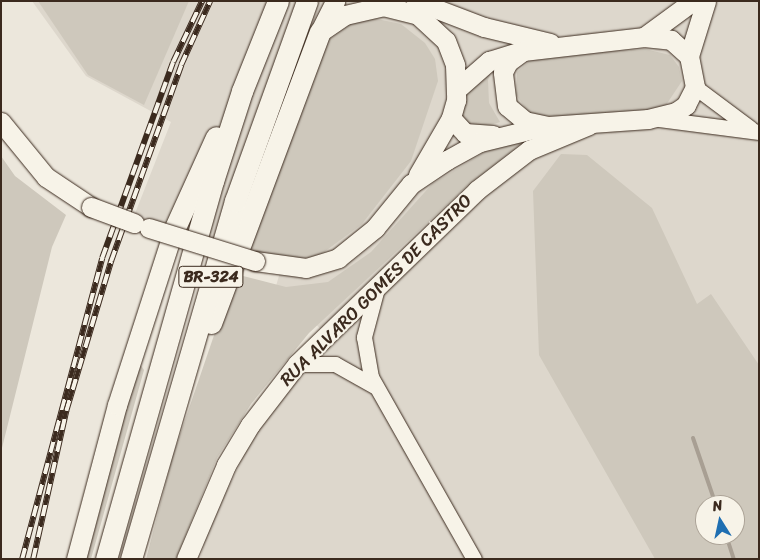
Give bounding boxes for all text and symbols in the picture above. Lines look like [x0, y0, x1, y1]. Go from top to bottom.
street label: RUA ALVARO GOMES DE CASTRO [276, 190, 476, 390]
road number: BR-324 [177, 264, 245, 290]
text: N [711, 493, 724, 519]
north arrow [695, 495, 745, 545]

